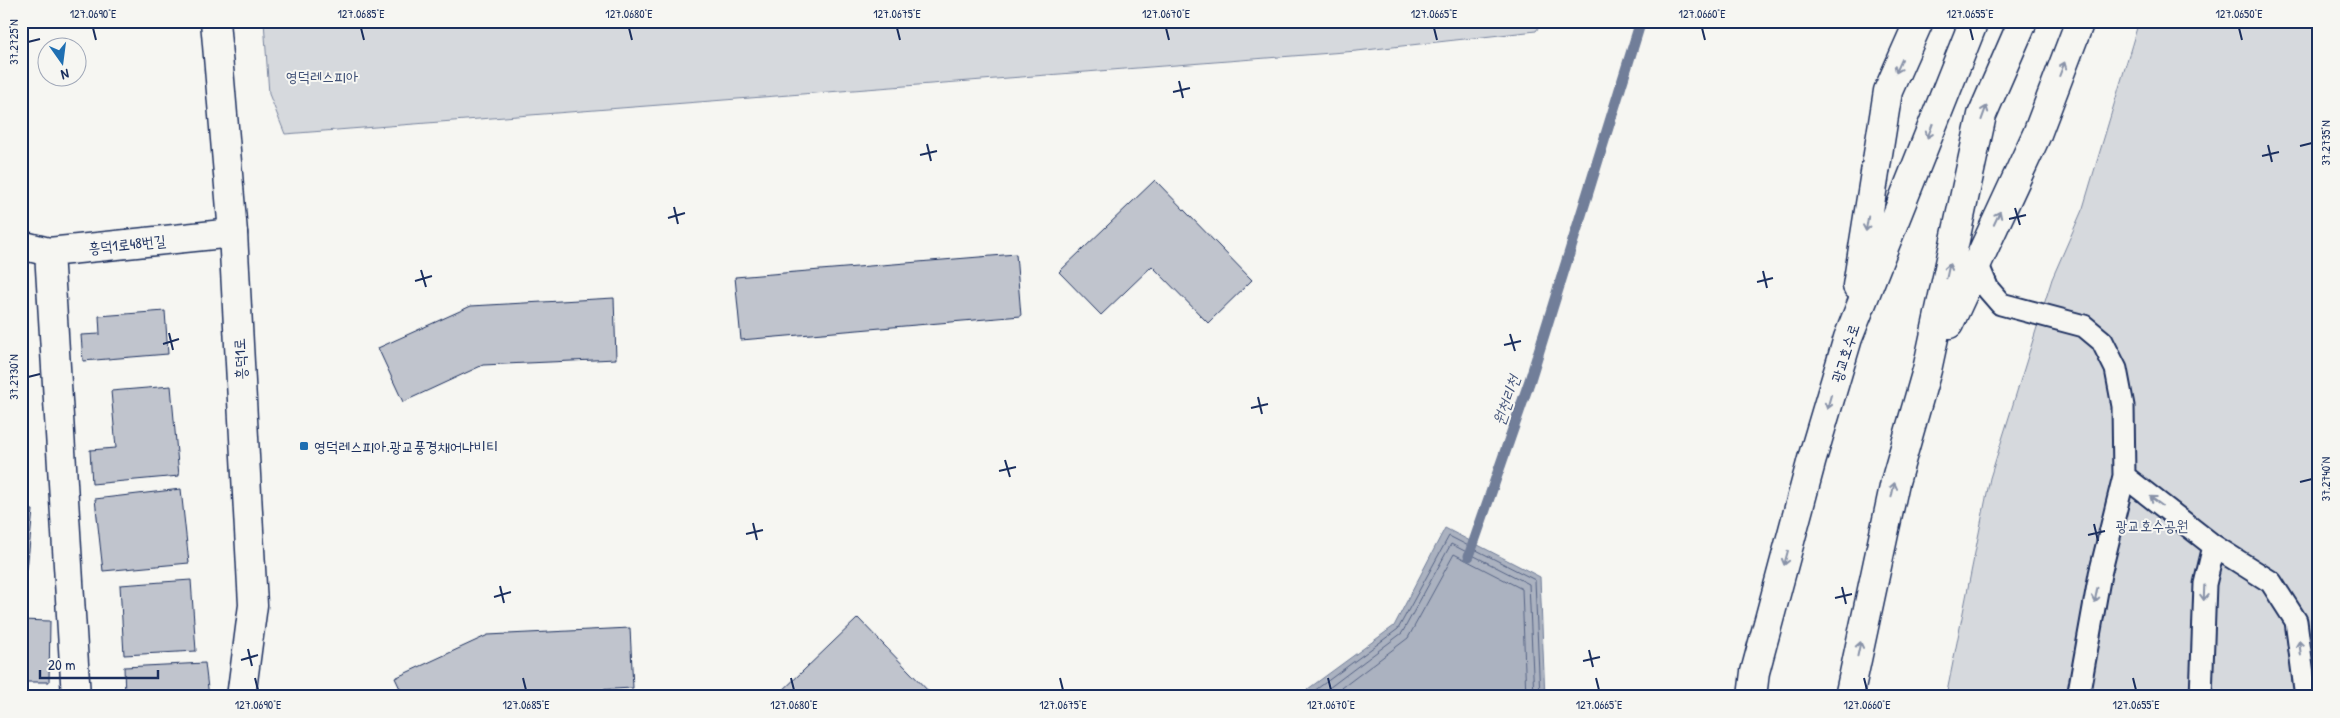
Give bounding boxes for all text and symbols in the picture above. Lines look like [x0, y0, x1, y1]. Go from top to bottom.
text: 127.0690°E [70, 5, 117, 22]
text: 127.0685°E [337, 5, 385, 22]
text: 127.0680°E [605, 5, 653, 22]
text: 127.0675°E [873, 5, 922, 22]
text: 127.0670°E [1142, 5, 1191, 22]
text: 127.0665°E [1411, 5, 1458, 22]
text: 127.0660°E [1679, 5, 1726, 22]
text: 127.0655°E [1947, 5, 1994, 22]
text: 127.0650°E [2215, 5, 2263, 22]
text: 37.2725°N [5, 19, 22, 65]
north arrow [38, 38, 88, 88]
one-way arrow [1894, 58, 1904, 73]
one-way arrow [2057, 62, 2067, 77]
text: N [59, 65, 71, 85]
park label: 영덕레스피아 [286, 66, 358, 87]
one-way arrow [1979, 105, 1989, 121]
text: 37.2735°N [2317, 120, 2334, 166]
one-way arrow [1924, 123, 1934, 138]
one-way arrow [1993, 211, 2003, 226]
one-way arrow [1861, 216, 1871, 232]
street label: 흥덕1로48번길 [87, 229, 167, 259]
one-way arrow [1944, 264, 1954, 280]
street label: 광교호수로 [1826, 321, 1864, 385]
street label: 흥덕1로 [228, 338, 252, 380]
text: 37.2730°N [5, 354, 22, 400]
water label: 원천리천 [1487, 370, 1525, 428]
one-way arrow [1824, 393, 1834, 409]
place label: 영덕레스피아.광교풍경채어나비티 [314, 436, 498, 457]
marker: 영덕레스피아.광교풍경채어나비티 [298, 440, 310, 452]
text: 37.2740°N [2317, 457, 2334, 501]
one-way arrow [1889, 483, 1898, 499]
one-way arrow [2150, 495, 2163, 506]
park label: 광교호수공원 [2116, 515, 2188, 536]
one-way arrow [1781, 550, 1790, 566]
one-way arrow [2200, 585, 2209, 601]
one-way arrow [2091, 587, 2101, 603]
one-way arrow [2295, 641, 2305, 657]
one-way arrow [1855, 642, 1864, 658]
scale bar [40, 648, 158, 680]
text: 20 m [48, 654, 75, 675]
text: 127.0690°E [235, 696, 282, 713]
text: 127.0685°E [502, 696, 550, 713]
text: 127.0680°E [770, 696, 818, 713]
text: 127.0675°E [1039, 696, 1088, 713]
text: 127.0670°E [1307, 696, 1356, 713]
text: 127.0665°E [1576, 696, 1623, 713]
text: 127.0660°E [1844, 696, 1891, 713]
text: 127.0655°E [2113, 696, 2160, 713]

